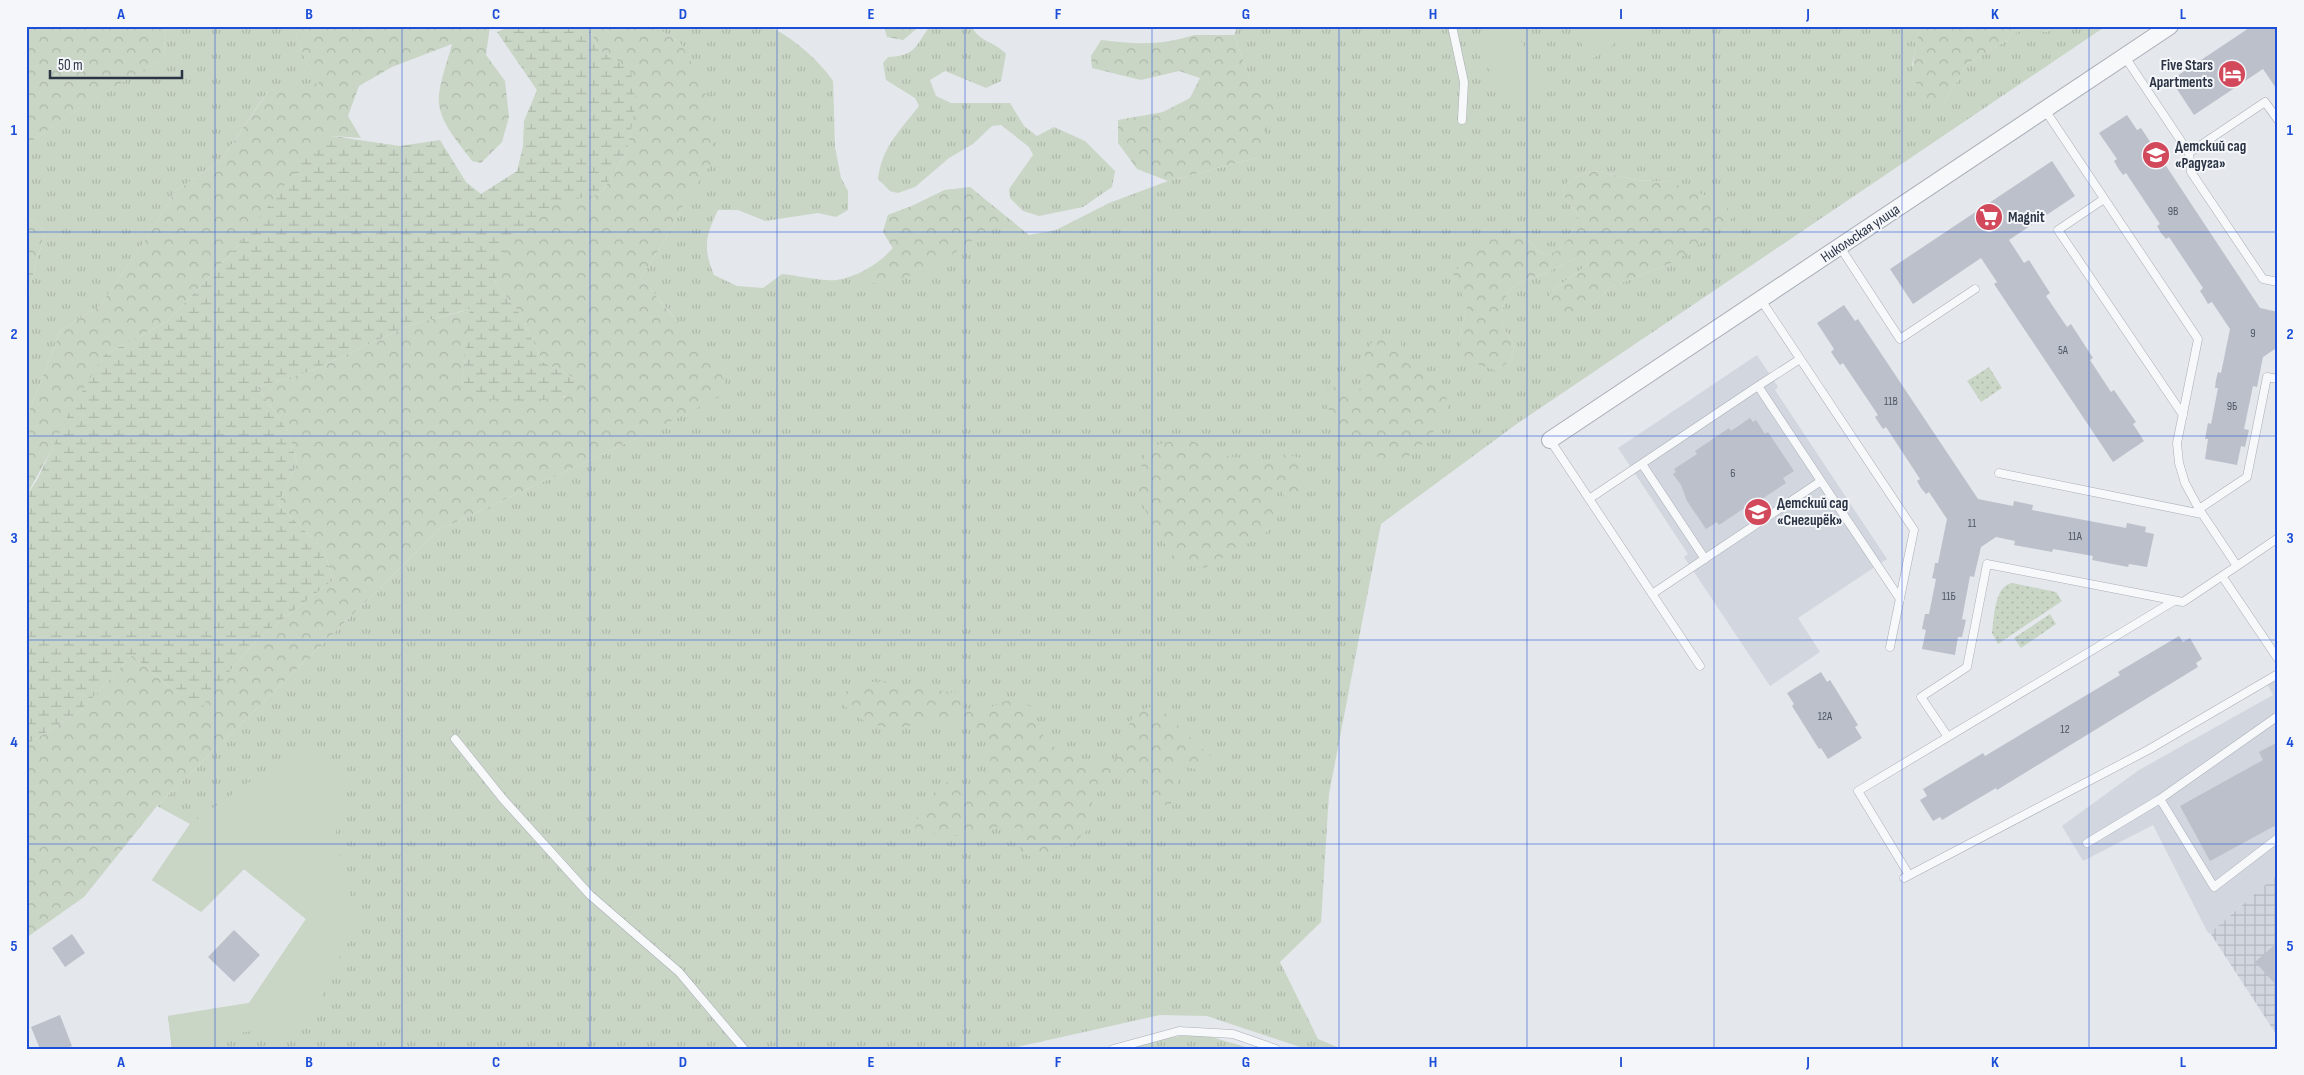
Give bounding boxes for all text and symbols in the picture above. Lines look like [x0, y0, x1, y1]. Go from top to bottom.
text: A [116, 5, 125, 24]
text: B [305, 5, 313, 24]
text: C [492, 5, 500, 24]
text: D [679, 5, 687, 24]
text: E [868, 5, 875, 24]
text: F [1055, 5, 1062, 24]
text: G [1242, 5, 1250, 24]
text: H [1429, 5, 1437, 24]
text: I [1619, 5, 1623, 24]
text: J [1805, 5, 1810, 24]
text: K [1991, 5, 1999, 24]
text: L [2180, 5, 2187, 24]
scale bar [50, 48, 182, 80]
text: 50 m [58, 56, 83, 75]
place label: Five Stars Apartments [2148, 56, 2213, 92]
hotel icon: Five Stars Apartments [2217, 59, 2247, 89]
text: 1 [11, 121, 18, 140]
text: 1 [2287, 121, 2294, 140]
place label: Детский сад «Радуга» [2175, 137, 2246, 173]
school or university icon: Детский сад «Радуга» [2141, 140, 2171, 170]
street label: Никольская улица [1817, 200, 1904, 267]
supermarket icon: Magnit [1974, 202, 2004, 232]
house number: 9В [2168, 204, 2178, 219]
place label: Magnit [2008, 208, 2045, 227]
text: 2 [10, 325, 18, 344]
text: 2 [2286, 325, 2294, 344]
house number: 9 [2250, 326, 2256, 341]
house number: 5А [2058, 343, 2069, 358]
house number: 11В [1884, 394, 1898, 409]
house number: 9Б [2227, 399, 2237, 414]
house number: 6 [1730, 466, 1736, 481]
place label: Детский сад «Снегирёк» [1777, 494, 1848, 530]
school or university icon: Детский сад «Снегирёк» [1743, 497, 1773, 527]
house number: 11 [1968, 516, 1977, 531]
text: 3 [10, 529, 18, 548]
house number: 11А [2068, 529, 2083, 544]
text: 3 [2286, 529, 2294, 548]
house number: 11Б [1942, 589, 1956, 604]
house number: 12А [1818, 709, 1833, 724]
house number: 12 [2060, 722, 2070, 737]
text: 4 [10, 733, 18, 752]
text: 4 [2286, 733, 2294, 752]
text: 5 [10, 937, 18, 956]
text: 5 [2286, 937, 2294, 956]
text: A [116, 1053, 125, 1072]
text: B [305, 1053, 313, 1072]
text: C [492, 1053, 500, 1072]
text: D [679, 1053, 687, 1072]
text: E [868, 1053, 875, 1072]
text: F [1055, 1053, 1062, 1072]
text: G [1242, 1053, 1250, 1072]
text: H [1429, 1053, 1437, 1072]
text: I [1619, 1053, 1623, 1072]
text: J [1805, 1053, 1810, 1072]
text: K [1991, 1053, 1999, 1072]
text: L [2180, 1053, 2187, 1072]

